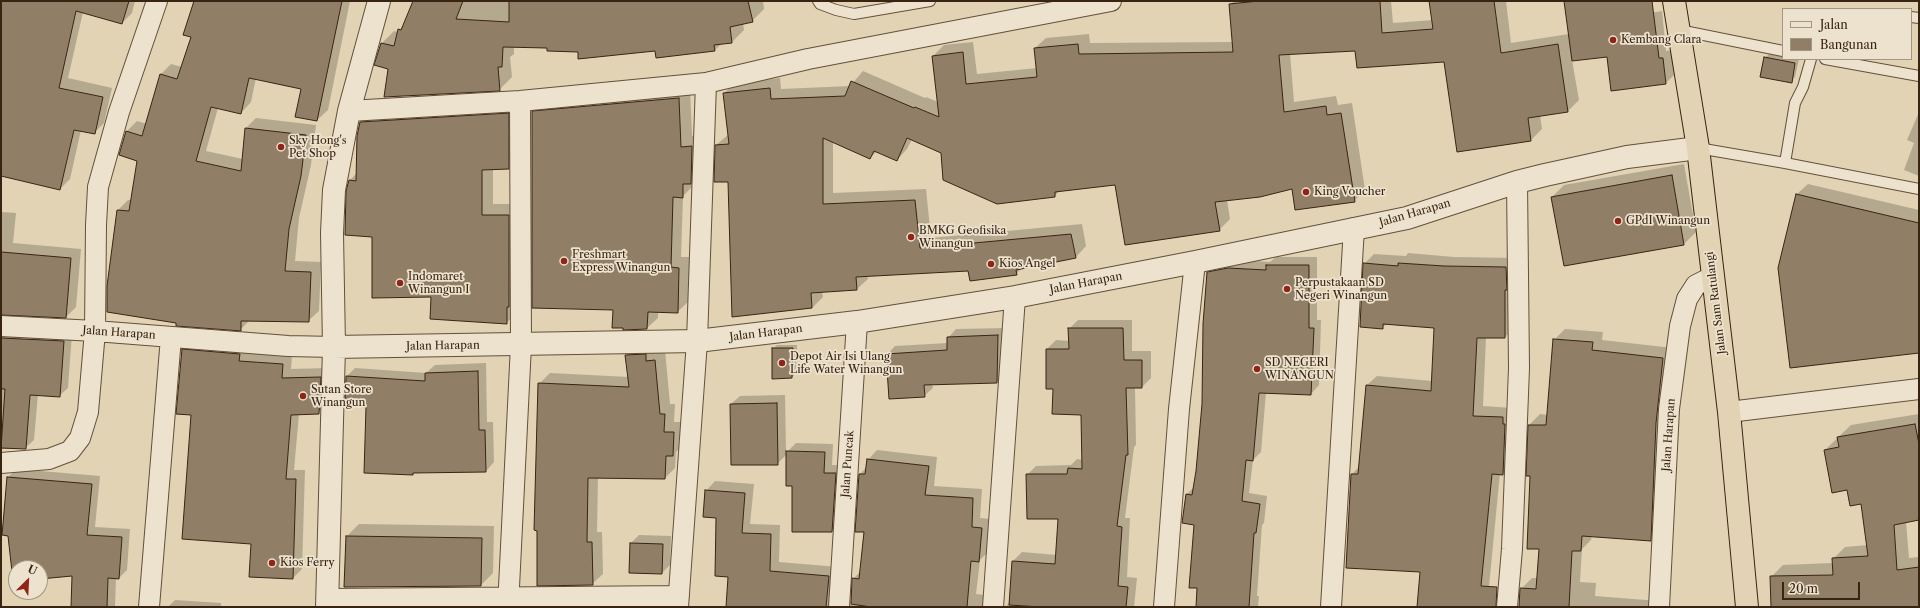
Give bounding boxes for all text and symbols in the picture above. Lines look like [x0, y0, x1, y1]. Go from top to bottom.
legend [1782, 8, 1912, 60]
text: Jalan [1820, 17, 1848, 32]
place label: Kembang Clara [1621, 33, 1702, 47]
marker: Kembang Clara [1608, 35, 1618, 45]
text: Bangunan [1820, 37, 1877, 52]
place label: Sky Hong's Pet Shop [289, 134, 346, 160]
marker: Sky Hong's Pet Shop [276, 142, 286, 152]
place label: King Voucher [1314, 185, 1385, 199]
marker: King Voucher [1301, 187, 1311, 197]
street label: Jalan Harapan [1378, 197, 1452, 229]
place label: GPdI Winangun [1626, 214, 1710, 228]
marker: GPdI Winangun [1613, 216, 1623, 226]
place label: BMKG Geofisika Winangun [919, 224, 1006, 250]
marker: BMKG Geofisika Winangun [906, 232, 916, 242]
place label: Freshmart Express Winangun [572, 248, 670, 274]
street label: Jalan Sam Ratulangi [1703, 251, 1729, 355]
marker: Freshmart Express Winangun [559, 256, 569, 266]
place label: Kios Angel [999, 257, 1056, 271]
marker: Kios Angel [986, 259, 996, 269]
place label: Indomaret Winangun I [408, 270, 469, 296]
street label: Jalan Harapan [1049, 270, 1123, 296]
place label: Perpustakaan SD Negeri Winangun [1295, 276, 1387, 302]
marker: Indomaret Winangun I [395, 278, 405, 288]
marker: Perpustakaan SD Negeri Winangun [1282, 284, 1292, 294]
street label: Jalan Harapan [729, 322, 803, 344]
street label: Jalan Harapan [82, 324, 156, 342]
street label: Jalan Harapan [406, 339, 480, 353]
place label: Depot Air Isi Ulang Life Water Winangun [790, 350, 902, 376]
place label: SD NEGERI WINANGUN [1265, 356, 1334, 382]
marker: Depot Air Isi Ulang Life Water Winangun [777, 358, 787, 368]
marker: SD NEGERI WINANGUN [1252, 364, 1262, 374]
place label: Sutan Store Winangun [311, 383, 372, 409]
marker: Sutan Store Winangun [298, 391, 308, 401]
street label: Jalan Harapan [1660, 398, 1678, 472]
street label: Jalan Puncak [839, 430, 857, 498]
place label: Kios Ferry [280, 556, 335, 570]
marker: Kios Ferry [267, 558, 277, 568]
north arrow [8, 560, 48, 600]
text: U [26, 562, 39, 578]
scale bar [1784, 574, 1862, 600]
text: 20 m [1789, 581, 1818, 596]

